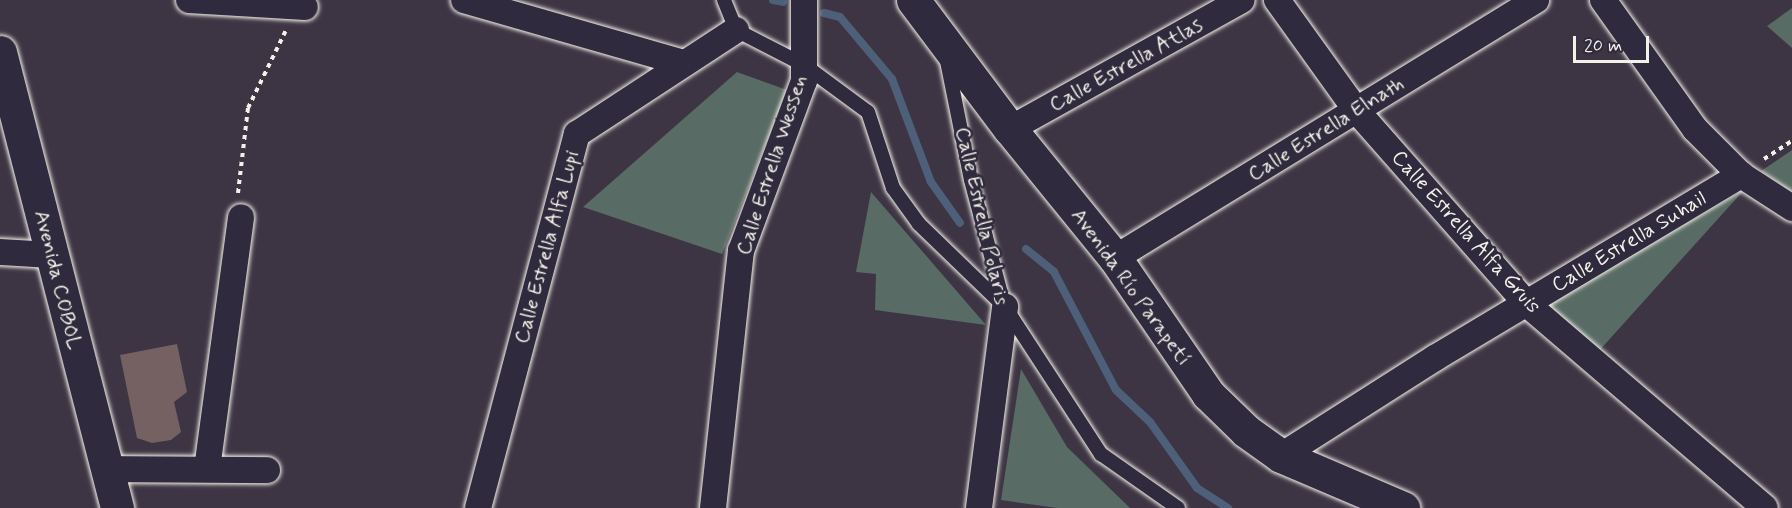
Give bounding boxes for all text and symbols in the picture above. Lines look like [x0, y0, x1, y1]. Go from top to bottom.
street label: Calle Estrella Atlas [1045, 12, 1207, 118]
scale bar [1576, 24, 1652, 62]
text: 20 m [1584, 34, 1622, 58]
street label: Calle Estrella Elnath [1244, 71, 1408, 187]
street label: Calle Estrella Wessen [731, 72, 813, 258]
street label: Calle Estrella Polaris [950, 126, 1014, 306]
street label: Calle Estrella Alfa Gruis [1386, 145, 1546, 319]
street label: Calle Estrella Alfa Lupi [509, 146, 585, 348]
street label: Calle Estrella Suhail [1548, 187, 1710, 297]
street label: Avenida Río Parapetí [1066, 205, 1196, 369]
street label: Avenida COBOL [28, 207, 88, 353]

